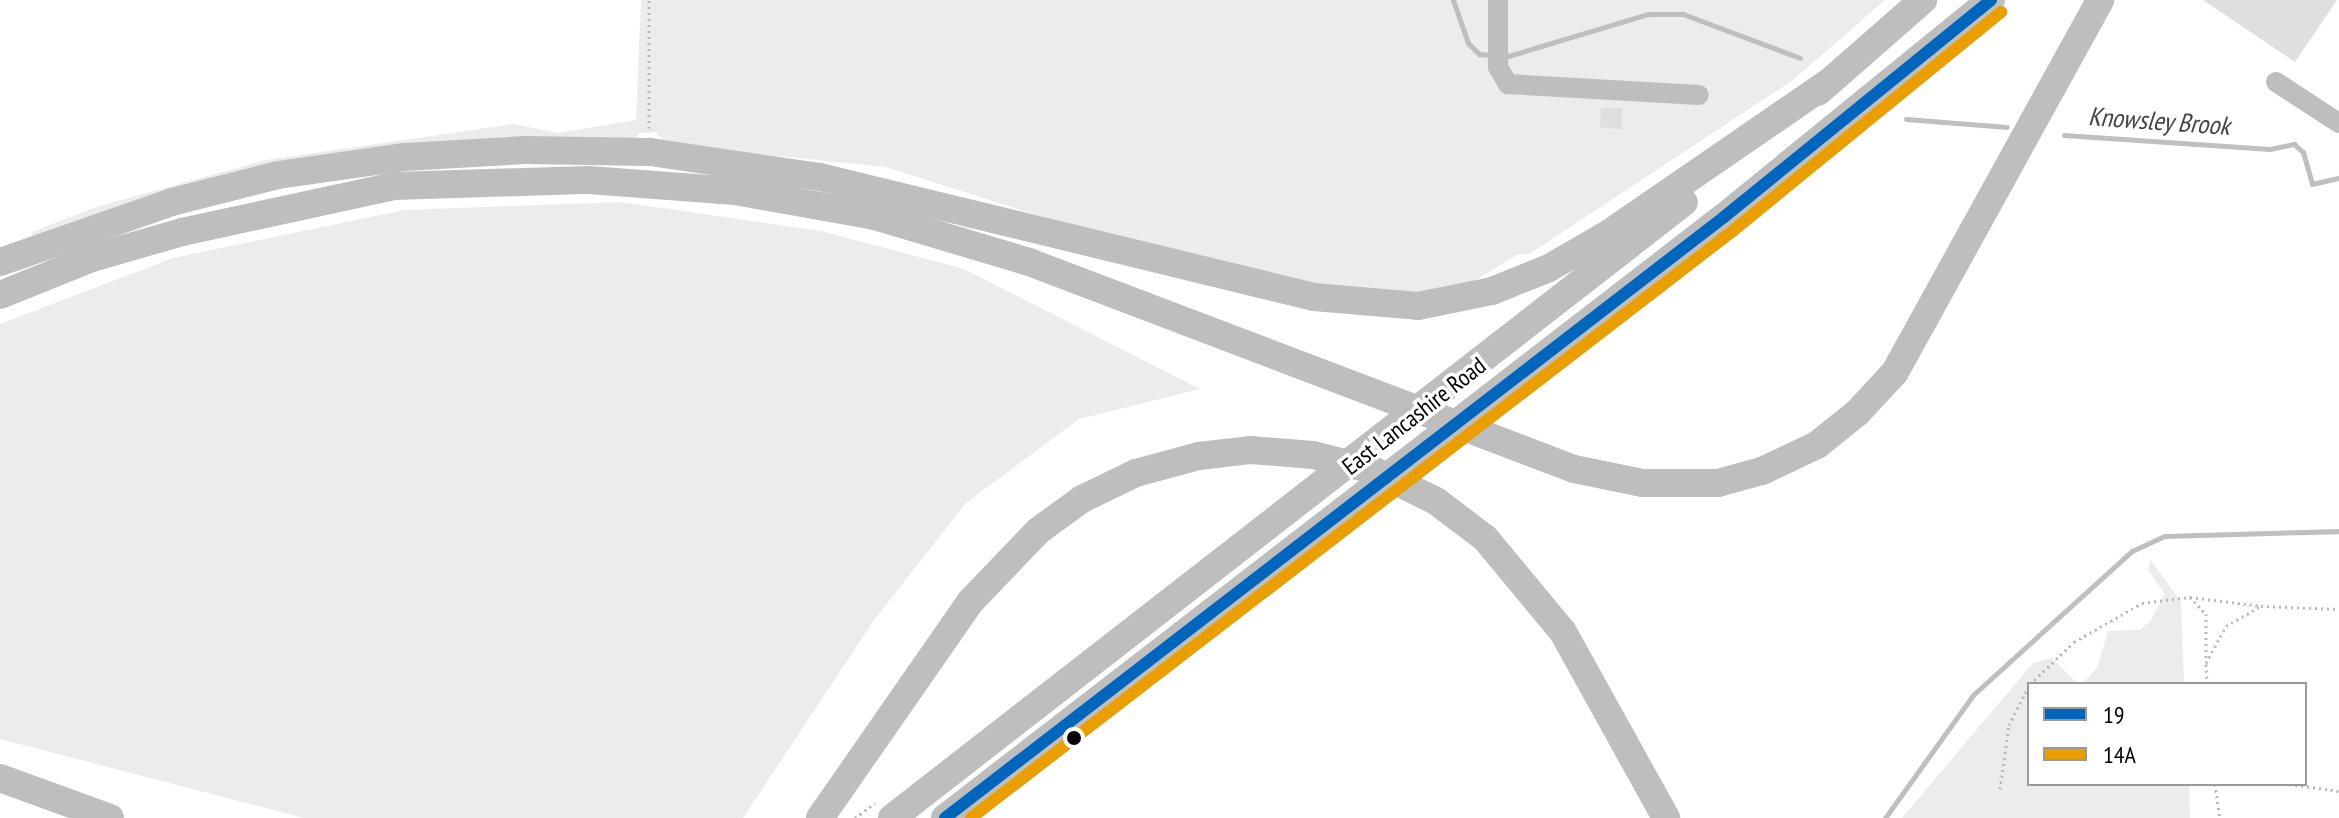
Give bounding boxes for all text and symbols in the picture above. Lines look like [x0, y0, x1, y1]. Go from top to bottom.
water label: Knowsley Brook [2087, 100, 2231, 142]
street label: East Lancashire Road [1337, 351, 1491, 481]
legend [2027, 682, 2307, 786]
text: 19 [2103, 699, 2125, 730]
unlabelled marker [1066, 730, 1082, 746]
text: 14A [2103, 739, 2136, 770]

